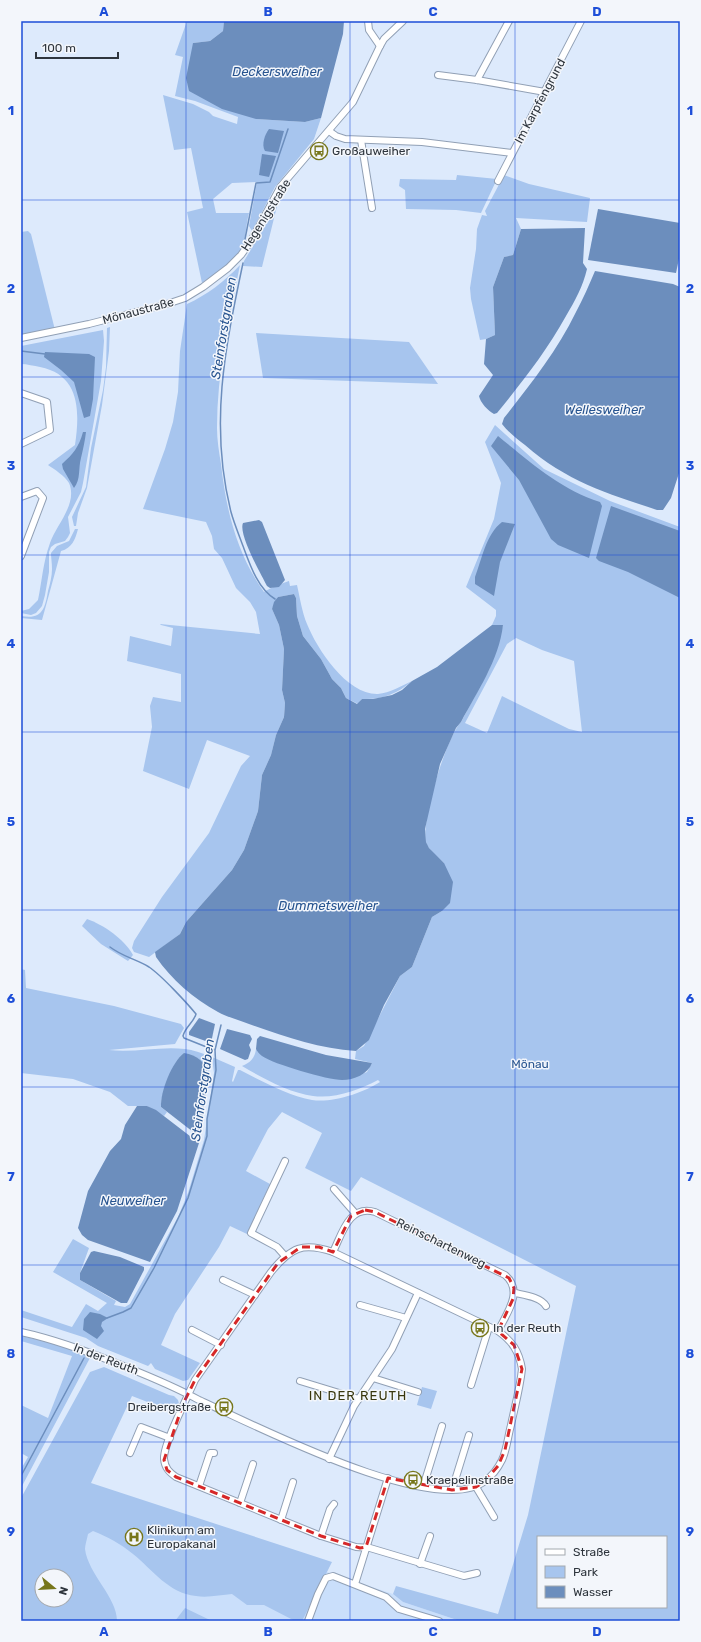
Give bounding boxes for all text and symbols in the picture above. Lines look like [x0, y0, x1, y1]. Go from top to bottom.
text: A [99, 4, 109, 19]
text: B [263, 4, 273, 19]
text: C [428, 4, 438, 19]
text: D [592, 4, 602, 19]
scale bar [36, 34, 118, 60]
text: 100 m [42, 41, 76, 55]
street label: Im Karpfengrund [512, 56, 568, 146]
water label: Deckersweiher [232, 64, 323, 79]
text: 1 [8, 103, 14, 118]
text: 1 [687, 103, 693, 118]
bus stop icon: Großauweiher [309, 141, 329, 161]
place label: Großauweiher [332, 144, 411, 158]
street label: Hegenigstraße [238, 176, 294, 254]
water label: Steinforstgraben [208, 276, 240, 380]
text: 2 [7, 281, 15, 296]
text: 2 [686, 281, 694, 296]
street label: Mönaustraße [101, 295, 175, 327]
water label: Wellesweiher [565, 402, 644, 417]
text: 3 [7, 458, 16, 473]
text: 3 [686, 458, 695, 473]
text: 4 [7, 636, 16, 651]
text: 4 [686, 636, 695, 651]
text: 5 [7, 814, 15, 829]
text: 5 [686, 814, 694, 829]
water label: Dummetsweiher [278, 898, 379, 913]
text: 6 [7, 991, 16, 1006]
text: 6 [686, 991, 695, 1006]
water label: Steinforstgraben [188, 1038, 218, 1142]
park label: Mönau [511, 1057, 549, 1071]
text: 7 [7, 1169, 15, 1184]
text: 7 [686, 1169, 694, 1184]
water label: Neuweiher [100, 1193, 167, 1208]
street label: Reinschartenweg [394, 1215, 488, 1271]
bus stop icon: In der Reuth [470, 1318, 490, 1338]
place label: In der Reuth [493, 1321, 561, 1335]
street label: In der Reuth [72, 1340, 140, 1378]
text: 8 [7, 1346, 16, 1361]
text: 8 [686, 1346, 695, 1361]
district label: IN DER REUTH [309, 1388, 407, 1403]
bus stop icon: Dreibergstraße [214, 1397, 234, 1417]
place label: Dreibergstraße [128, 1400, 211, 1414]
bus stop icon: Kraepelinstraße [403, 1470, 423, 1490]
place label: Kraepelinstraße [426, 1473, 514, 1487]
place label: Klinikum am Europakanal [147, 1523, 216, 1551]
text: 9 [7, 1524, 15, 1539]
text: 9 [686, 1524, 694, 1539]
hospital icon: Klinikum am Europakanal [124, 1527, 144, 1547]
legend [537, 1536, 667, 1608]
text: Straße [573, 1545, 610, 1559]
text: Park [573, 1565, 599, 1579]
north arrow [34, 1568, 74, 1608]
text: N [56, 1585, 70, 1597]
text: Wasser [573, 1585, 613, 1599]
text: A [99, 1624, 109, 1639]
text: B [263, 1624, 273, 1639]
text: C [428, 1624, 438, 1639]
text: D [592, 1624, 602, 1639]

